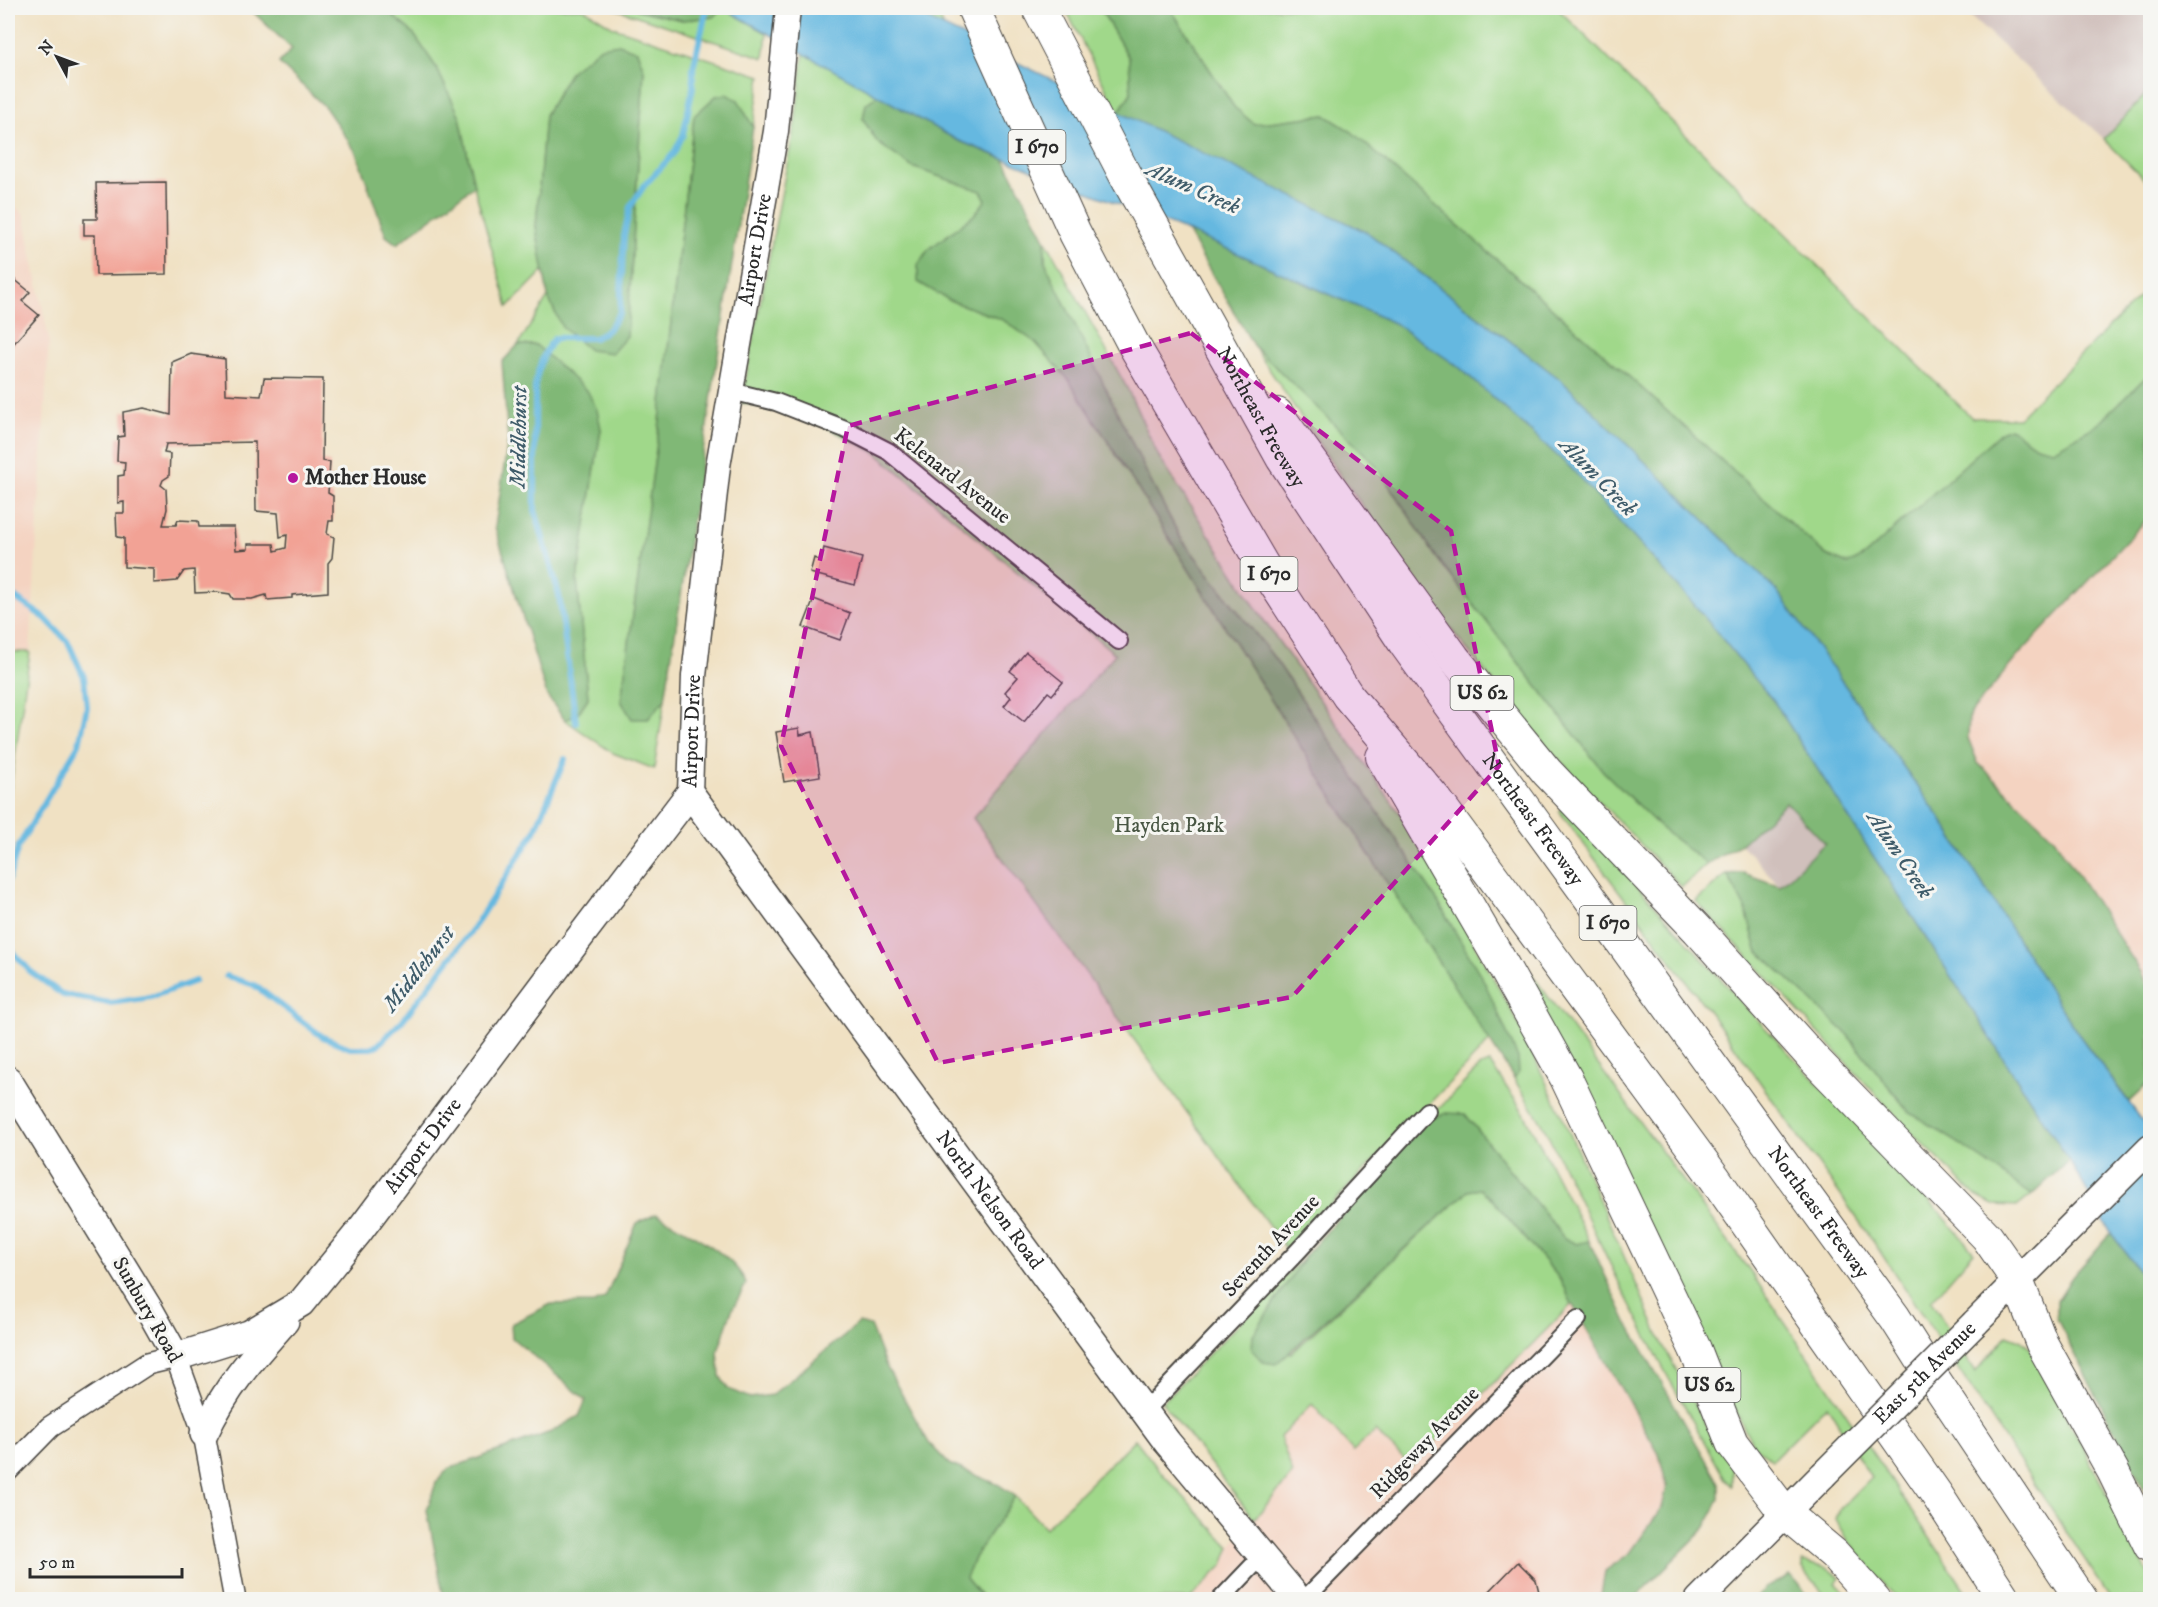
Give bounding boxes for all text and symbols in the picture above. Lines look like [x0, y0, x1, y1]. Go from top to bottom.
north arrow [27, 27, 87, 87]
text: N [35, 36, 58, 59]
road number: I 670 [1008, 130, 1066, 164]
water label: Alum Creek [1139, 154, 1245, 221]
street label: Airport Drive [733, 191, 778, 308]
street label: Northeast Freeway [1210, 343, 1312, 493]
water label: Middlehurst [505, 385, 533, 490]
street label: Kelenard Avenue [888, 422, 1016, 530]
water label: Alum Creek [1552, 430, 1643, 523]
place label: Mother House [305, 465, 426, 491]
marker: Mother House [286, 471, 300, 485]
road number: I 670 [1240, 557, 1298, 591]
street label: Airport Drive [677, 674, 707, 788]
road number: US 62 [1450, 676, 1514, 710]
street label: Northeast Freeway [1476, 748, 1590, 892]
water label: Alum Creek [1859, 804, 1939, 904]
park label: Hayden Park [1114, 813, 1225, 839]
road number: I 670 [1580, 906, 1636, 940]
water label: Middlehurst [376, 920, 462, 1019]
street label: Airport Drive [379, 1093, 468, 1199]
street label: North Nelson Road [930, 1126, 1049, 1275]
street label: Northeast Freeway [1762, 1141, 1876, 1285]
street label: Seventh Avenue [1217, 1189, 1325, 1303]
street label: Sunbury Road [106, 1252, 188, 1368]
street label: East 5th Avenue [1868, 1316, 1982, 1430]
road number: US 62 [1678, 1368, 1740, 1402]
street label: Ridgeway Avenue [1365, 1381, 1485, 1505]
scale bar [30, 1541, 182, 1579]
text: 50 m [39, 1552, 75, 1574]

